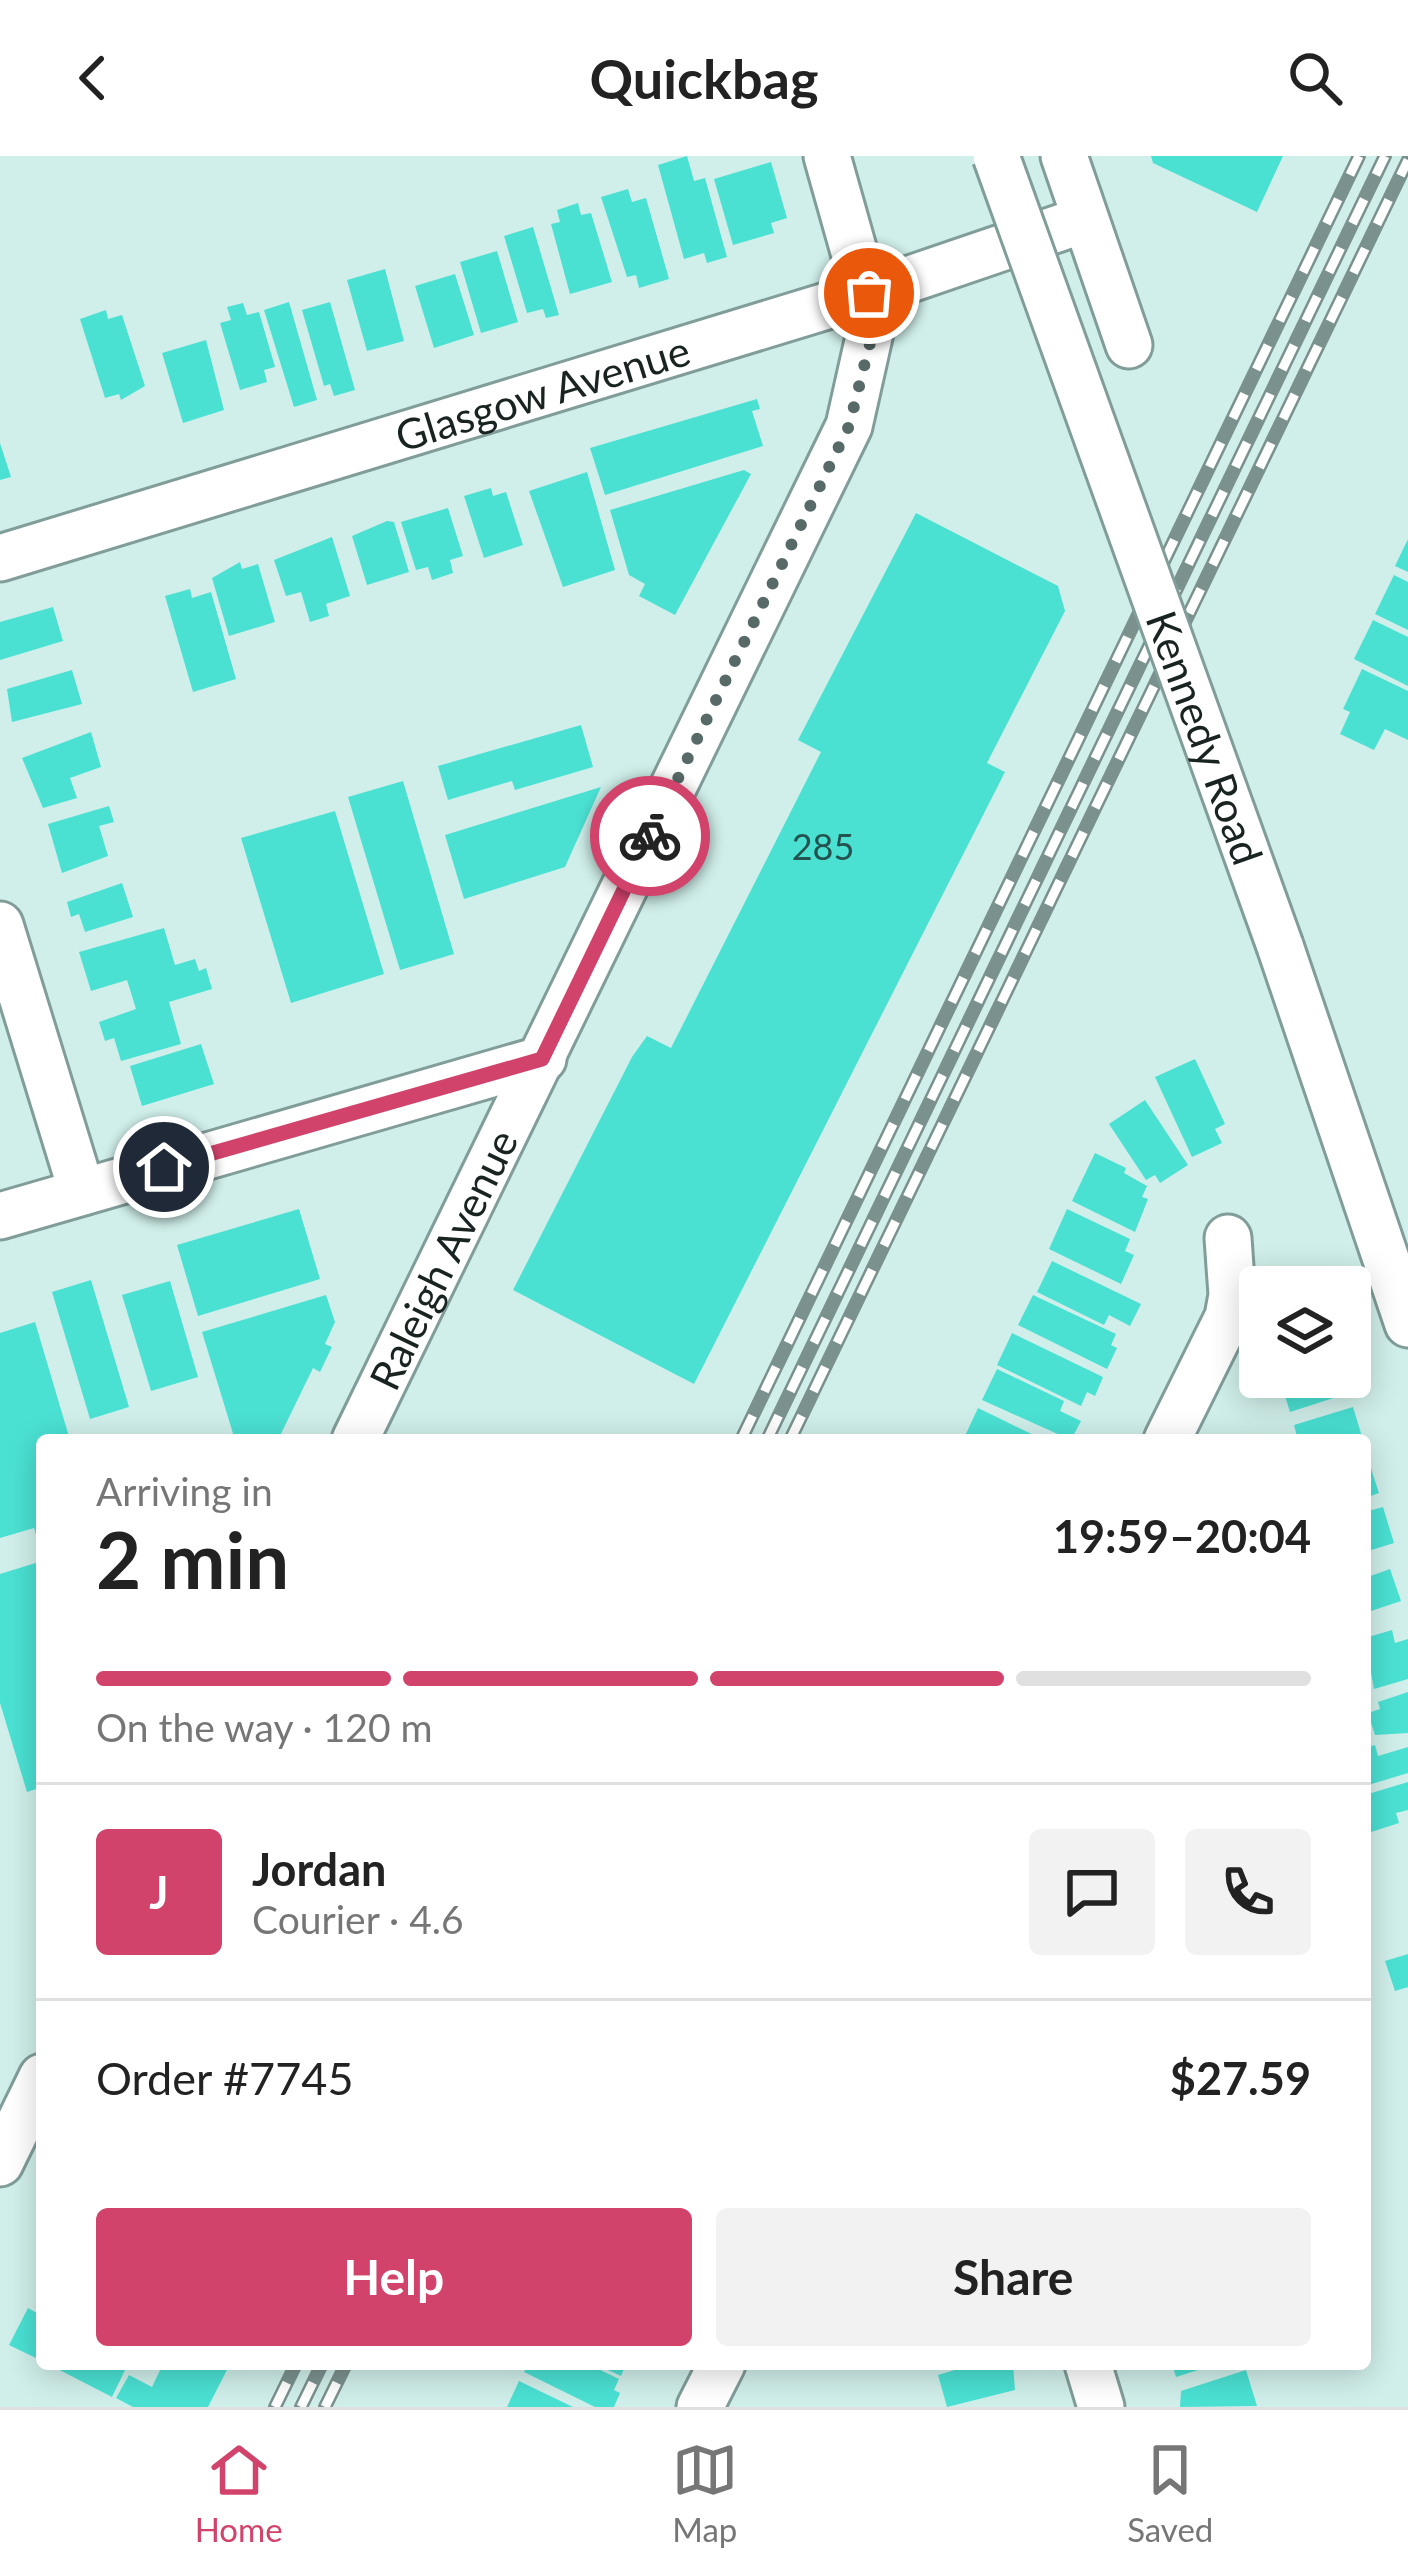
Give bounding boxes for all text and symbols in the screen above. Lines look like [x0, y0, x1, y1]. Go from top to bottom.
icon: back [60, 45, 126, 111]
icon: search [1282, 45, 1348, 111]
text: Quickbag [590, 46, 818, 111]
pin [818, 242, 920, 344]
icon: bag [836, 260, 902, 326]
street label: Glasgow Avenue [389, 324, 695, 461]
street label: Kennedy Road [1137, 604, 1274, 871]
courier [590, 776, 710, 896]
icon: bike [617, 803, 683, 869]
house number: 285 [792, 824, 854, 868]
pin [113, 1116, 215, 1218]
street label: Raleigh Avenue [359, 1121, 527, 1397]
icon: home [131, 1134, 197, 1200]
map controls [1239, 1266, 1371, 1398]
button: layers [1239, 1266, 1371, 1398]
text: Arriving in [96, 1468, 273, 1514]
text: 19:59–20:04 [1053, 1509, 1311, 1563]
text: 2 min [96, 1512, 289, 1606]
text: On the way · 120 m [96, 1704, 433, 1750]
button: chat [1029, 1829, 1155, 1955]
button: phone [1185, 1829, 1311, 1955]
text: Jordan [252, 1842, 386, 1896]
text: J [149, 1865, 169, 1919]
text: Courier · 4.6 [252, 1896, 464, 1942]
text: Order #7745 [96, 2051, 354, 2105]
text: $27.59 [1170, 2051, 1311, 2105]
button: Help [96, 2208, 692, 2346]
button: Share [716, 2208, 1311, 2346]
tab: Home [195, 2437, 283, 2549]
tab: Map [672, 2437, 738, 2549]
tab: Saved [1127, 2437, 1213, 2549]

